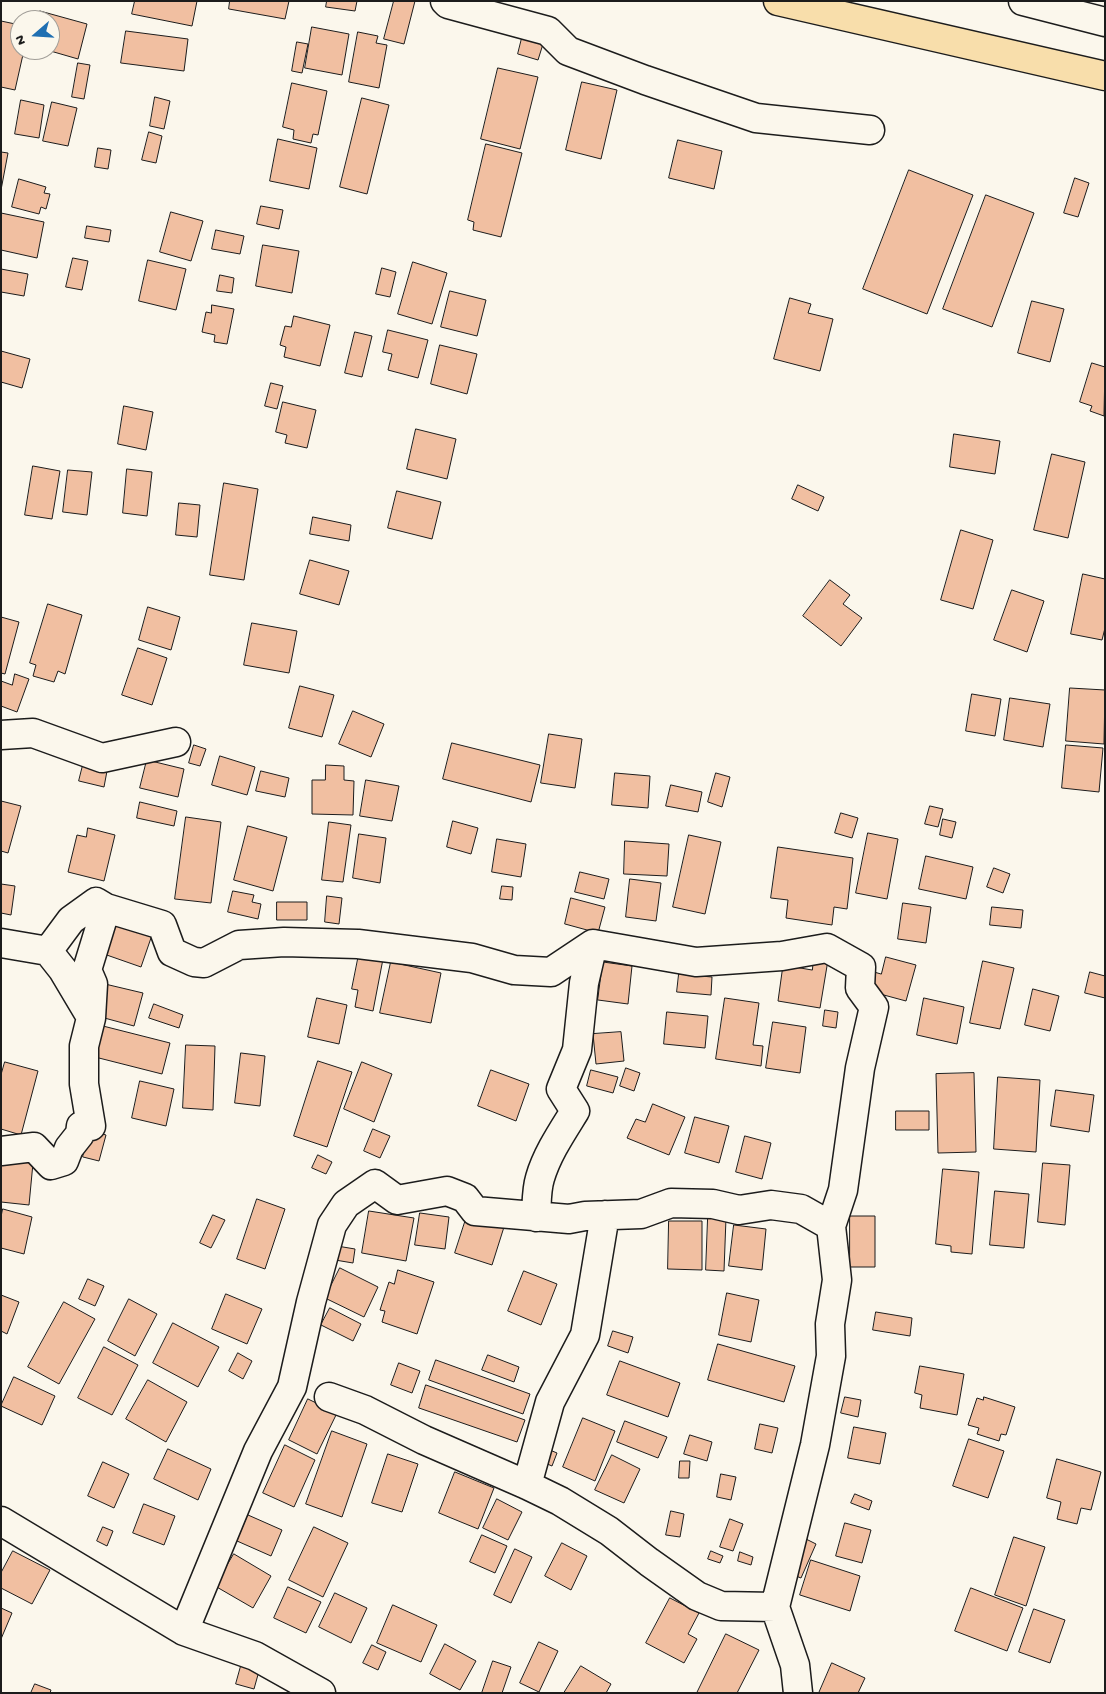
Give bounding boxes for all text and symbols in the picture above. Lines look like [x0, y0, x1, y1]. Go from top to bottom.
north arrow [10, 10, 60, 60]
text: N [12, 33, 31, 47]

